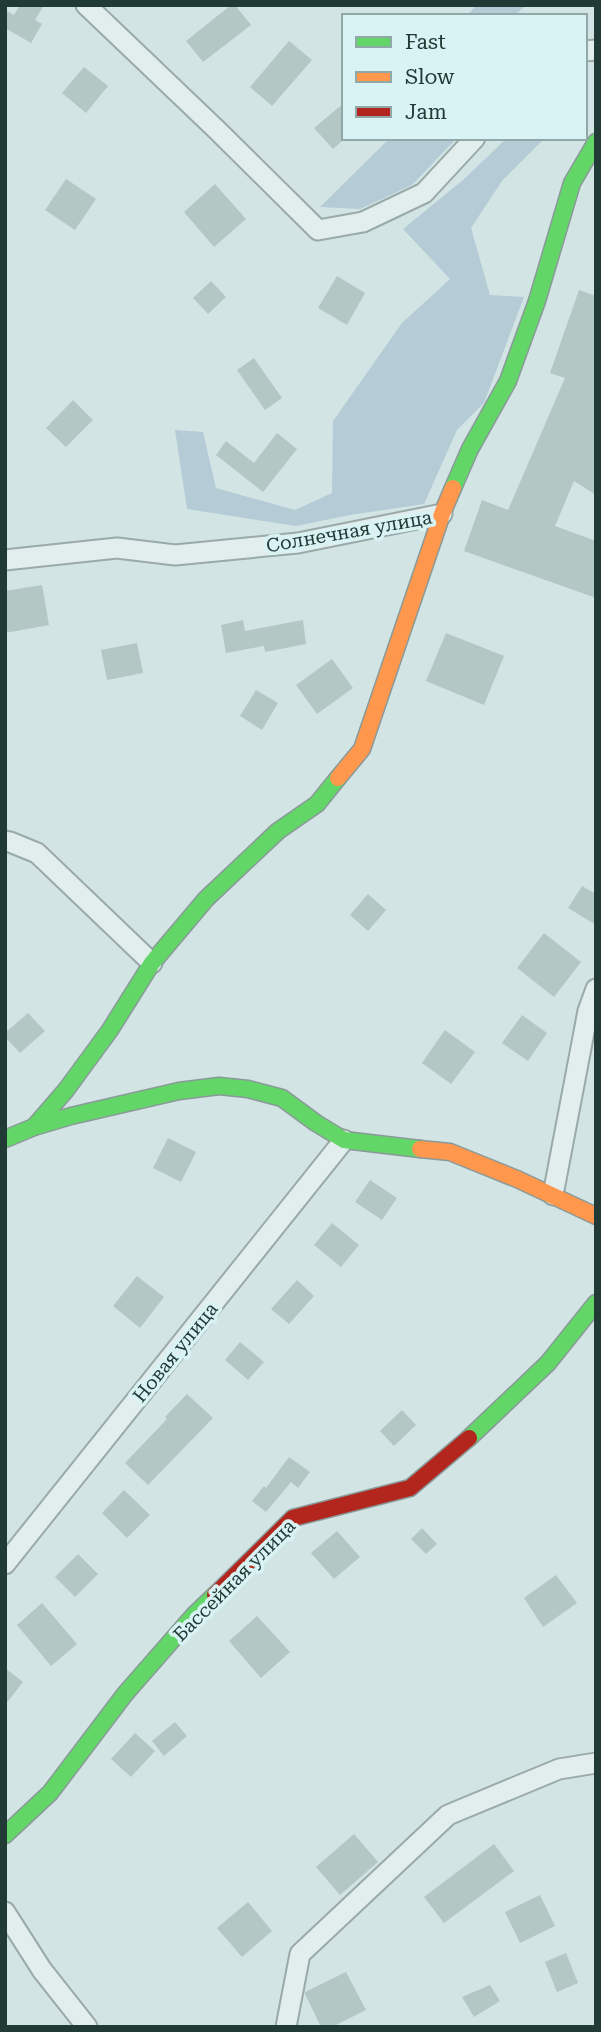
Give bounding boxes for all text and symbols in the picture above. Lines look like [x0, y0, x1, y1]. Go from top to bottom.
legend [342, 14, 587, 140]
text: Fast [405, 30, 446, 54]
text: Slow [405, 65, 455, 89]
text: Jam [405, 100, 447, 124]
street label: Солнечная улица [264, 505, 434, 557]
street label: Новая улица [128, 1297, 223, 1407]
street label: Бассейная улица [169, 1514, 301, 1646]

